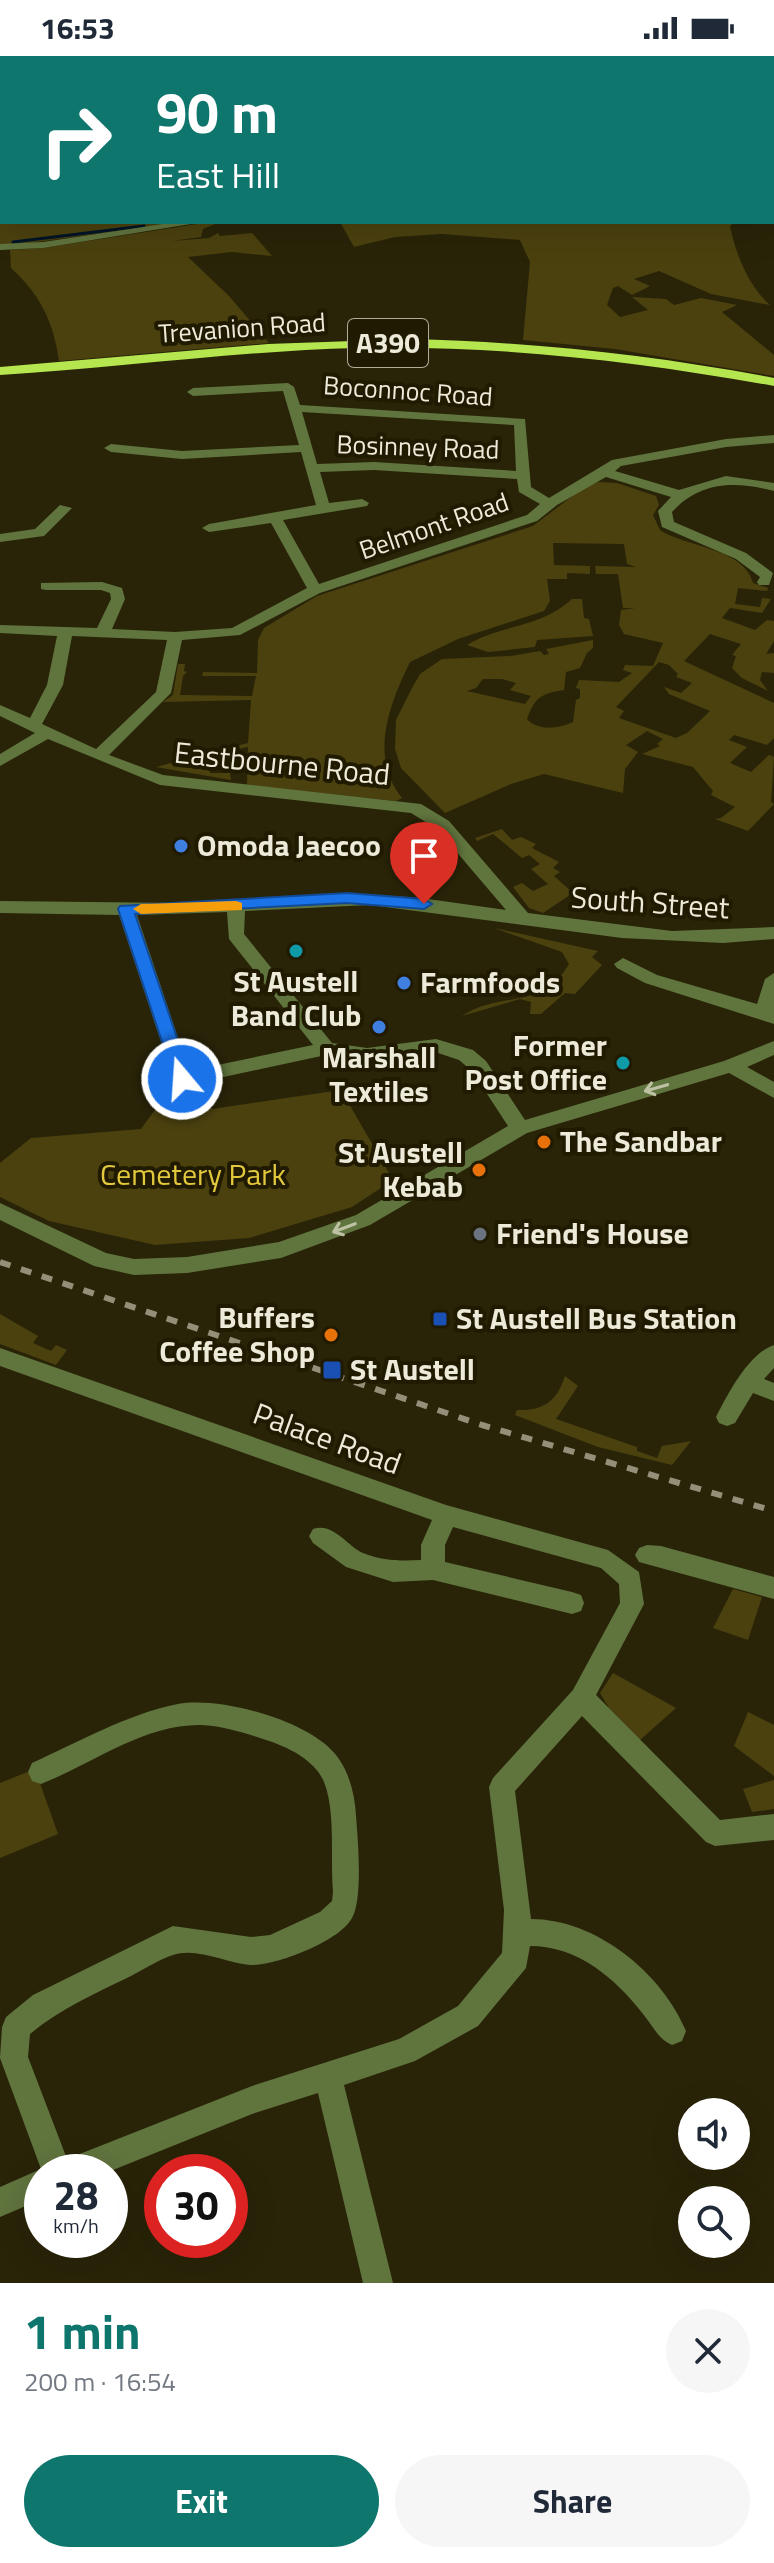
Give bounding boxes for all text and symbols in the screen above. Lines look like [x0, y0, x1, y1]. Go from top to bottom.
text: 16:53 [40, 5, 115, 51]
text: 90 m [156, 70, 278, 155]
icon: right [24, 88, 128, 192]
text: East Hill [156, 147, 280, 202]
street label: Trevanion Road [157, 302, 327, 353]
road number: A390 [348, 319, 428, 367]
street label: Boconnoc Road [322, 365, 494, 416]
street label: Bosinney Road [336, 424, 500, 469]
street label: Belmont Road [354, 482, 514, 569]
street label: Eastbourne Road [172, 729, 392, 797]
place label: Omoda Jaecoo [197, 822, 381, 868]
pin [390, 822, 458, 904]
icon: arrive [402, 834, 446, 878]
marker: Omoda Jaecoo [172, 837, 190, 855]
street label: South Street [569, 874, 731, 931]
marker: St Austell Band Club [287, 942, 305, 960]
place label: St Austell Band Club [231, 958, 361, 1038]
place label: Farmfoods [420, 959, 560, 1005]
marker: Farmfoods [395, 974, 413, 992]
marker: Marshall Textiles [370, 1018, 388, 1036]
place label: Former Post Office [464, 1022, 607, 1102]
place label: Marshall Textiles [322, 1034, 436, 1114]
position arrow [140, 1037, 224, 1121]
marker: Former Post Office [614, 1054, 632, 1072]
one-way arrow [644, 1082, 669, 1096]
place label: The Sandbar [560, 1118, 722, 1164]
place label: St Austell Kebab [338, 1129, 463, 1209]
marker: The Sandbar [535, 1133, 553, 1151]
park label: Cemetery Park [100, 1151, 286, 1197]
marker: St Austell Kebab [470, 1161, 488, 1179]
place label: Friend's House [496, 1210, 689, 1256]
one-way arrow [332, 1221, 357, 1236]
marker: Friend's House [471, 1225, 489, 1243]
place label: Buffers Coffee Shop [159, 1294, 315, 1374]
place label: St Austell Bus Station [456, 1295, 737, 1341]
marker: St Austell Bus Station [431, 1310, 449, 1328]
marker: Buffers Coffee Shop [322, 1326, 340, 1344]
place label: St Austell [350, 1346, 475, 1392]
marker: St Austell [321, 1359, 343, 1381]
street label: Palace Road [247, 1390, 408, 1486]
map controls [678, 2098, 750, 2258]
button: sound [678, 2098, 750, 2170]
speed limit sign: 30 [144, 2154, 248, 2258]
text: 28 [54, 2165, 98, 2226]
button: search [678, 2186, 750, 2258]
text: km/h [53, 2210, 99, 2241]
text: 1 min [24, 2295, 141, 2368]
button: close [666, 2309, 750, 2393]
text: 200 m · 16:54 [24, 2362, 176, 2401]
button: Exit [24, 2455, 379, 2547]
button: Share [395, 2455, 750, 2547]

